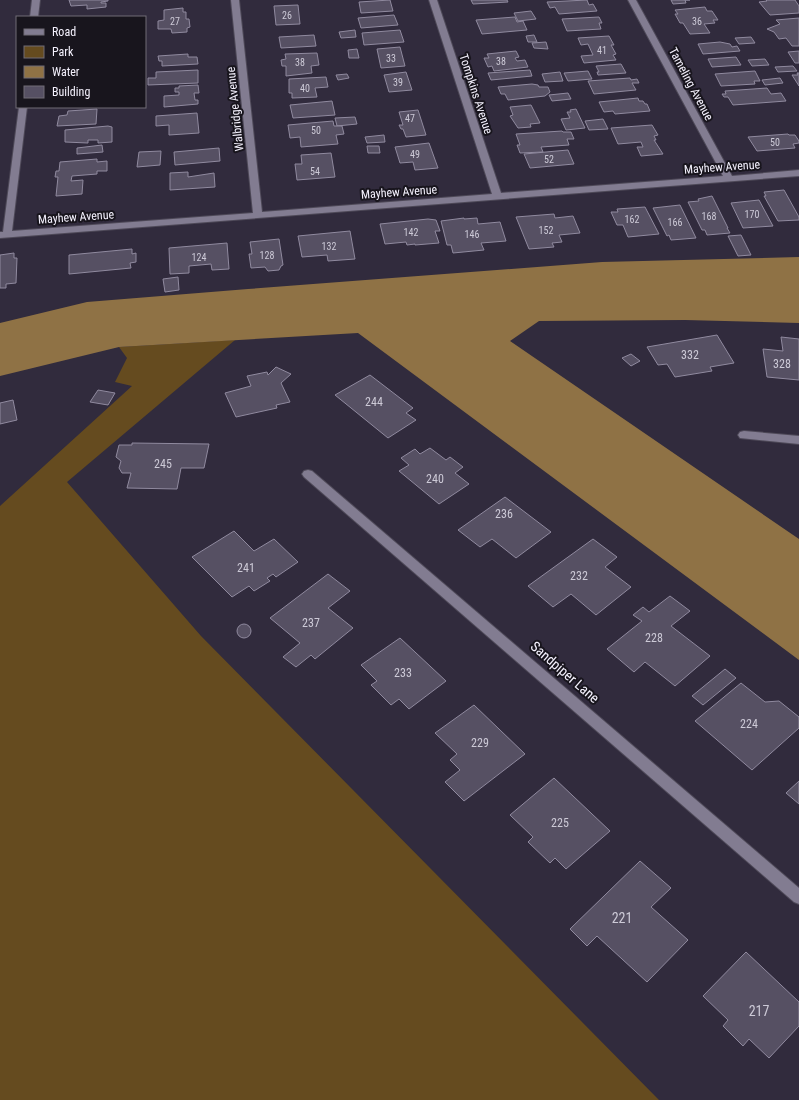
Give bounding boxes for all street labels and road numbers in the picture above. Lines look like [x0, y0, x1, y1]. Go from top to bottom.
street label: Tameling Avenue [666, 45, 716, 123]
street label: Tompkins Avenue [456, 52, 496, 136]
street label: Walbridge Avenue [224, 66, 246, 152]
street label: Mayhew Avenue [683, 157, 761, 177]
street label: Mayhew Avenue [360, 182, 438, 202]
street label: Mayhew Avenue [37, 207, 115, 227]
street label: Sandpiper Lane [527, 638, 603, 706]

